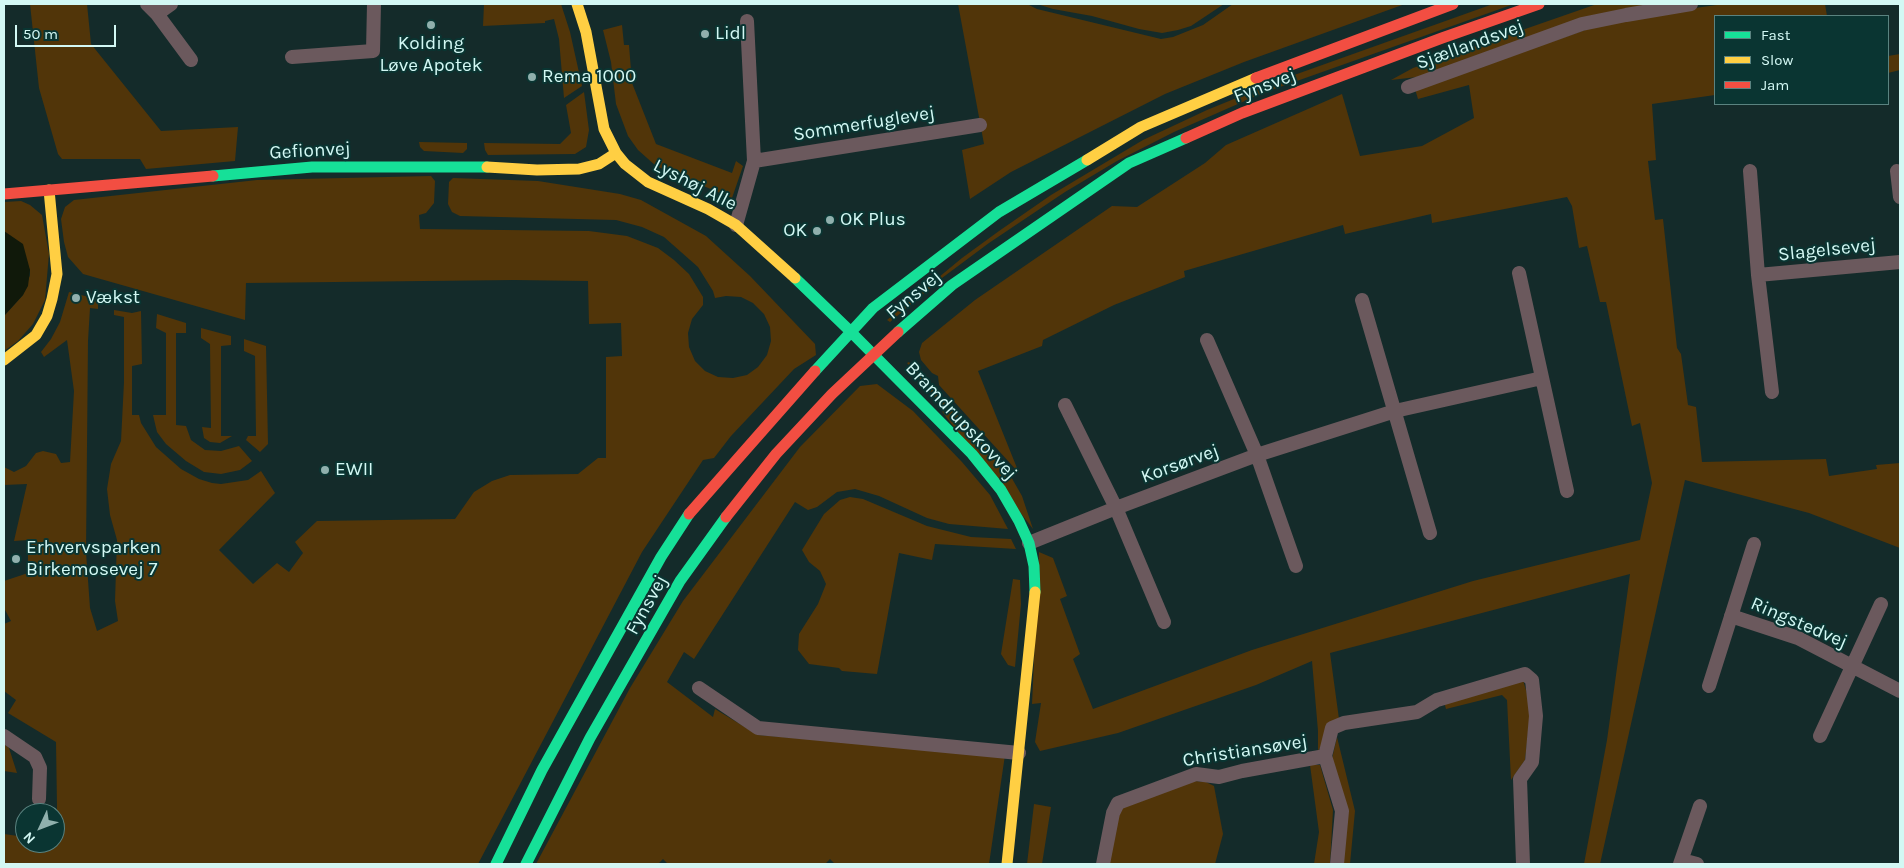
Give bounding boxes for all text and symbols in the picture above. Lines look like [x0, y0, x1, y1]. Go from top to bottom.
scale bar [18, 15, 119, 47]
street label: Sjællandsvej [1413, 15, 1527, 75]
legend [1714, 15, 1889, 105]
marker: Kolding Løve Apotek [425, 19, 437, 31]
place label: Lidl [715, 23, 746, 45]
text: 50 m [23, 25, 58, 43]
text: Fast [1761, 26, 1790, 44]
marker: Lidl [699, 28, 711, 40]
place label: Kolding Løve Apotek [379, 33, 483, 77]
text: Slow [1761, 51, 1793, 69]
street label: Fynsvej [1231, 64, 1299, 108]
place label: Rema 1000 [542, 66, 636, 88]
marker: Rema 1000 [526, 71, 538, 83]
text: Jam [1761, 76, 1789, 94]
street label: Sommerfuglevej [792, 102, 936, 146]
street label: Gefionvej [269, 137, 351, 165]
street label: Lyshøj Alle [649, 154, 741, 216]
place label: OK Plus [840, 209, 906, 231]
marker: OK Plus [824, 214, 836, 226]
place label: OK [783, 220, 807, 242]
marker: OK [811, 225, 823, 237]
street label: Slagelsevej [1777, 234, 1877, 266]
street label: Fynsvej [882, 265, 946, 325]
place label: Vækst [86, 287, 140, 309]
marker: Vækst [70, 292, 82, 304]
street label: Bramdrupskovvej [900, 357, 1022, 485]
street label: Korsørvej [1138, 439, 1222, 489]
place label: EWII [335, 459, 373, 481]
marker: EWII [319, 464, 331, 476]
place label: Erhvervsparken Birkemosevej 7 [26, 537, 161, 581]
marker: Erhvervsparken Birkemosevej 7 [10, 553, 22, 565]
street label: Fynsvej [621, 571, 673, 639]
street label: Ringstedvej [1747, 592, 1851, 654]
street label: Christiansøvej [1181, 730, 1309, 772]
north arrow [15, 803, 65, 853]
text: N [20, 828, 39, 847]

